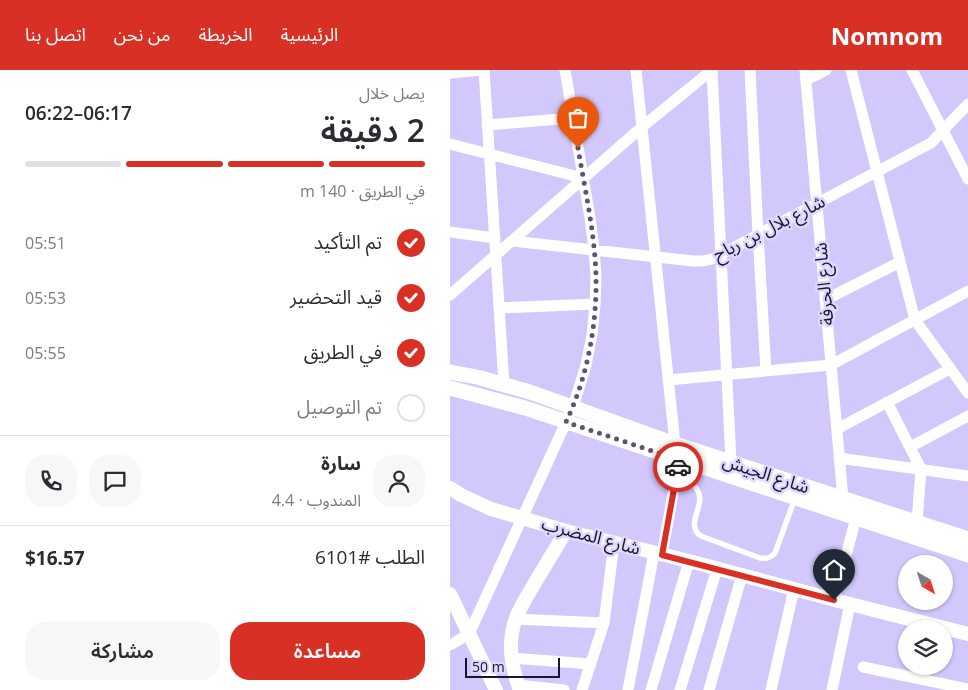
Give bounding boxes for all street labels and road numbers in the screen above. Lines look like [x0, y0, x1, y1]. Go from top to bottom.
street label: شارع بلال بن رباح [708, 189, 830, 268]
street label: شارع الحرفة [807, 241, 842, 327]
street label: شارع الجيش [719, 448, 813, 501]
street label: شارع المضرب [538, 510, 643, 563]

